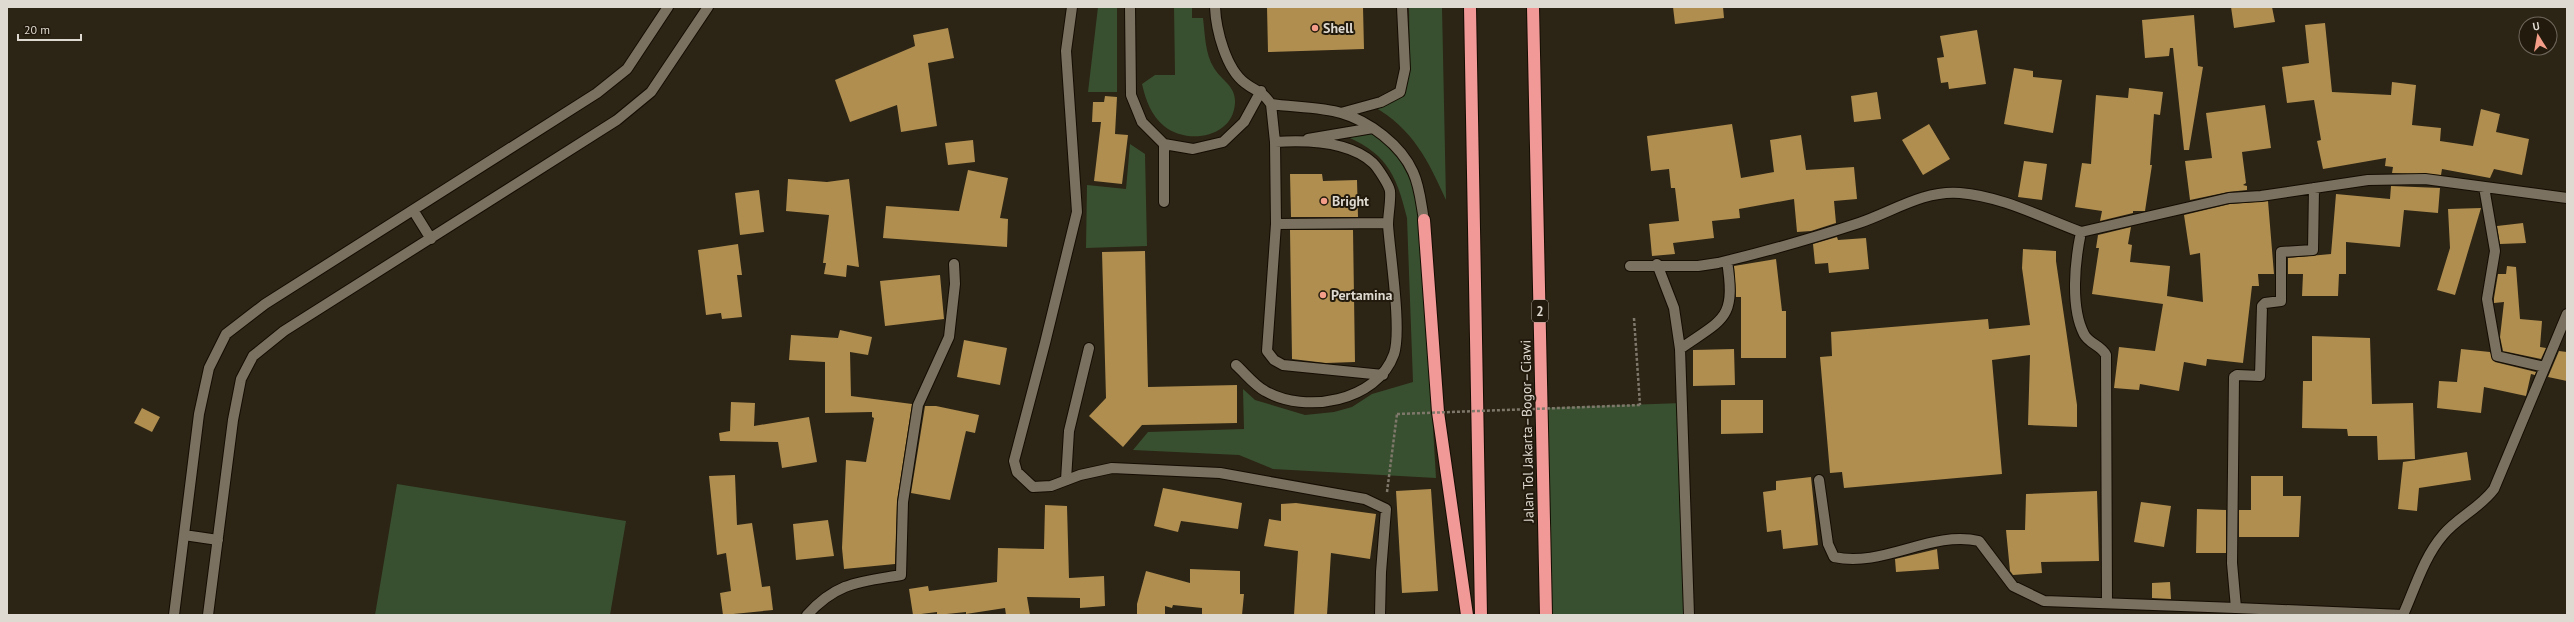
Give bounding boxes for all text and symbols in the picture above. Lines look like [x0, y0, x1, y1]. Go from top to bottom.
scale bar [18, 16, 81, 42]
north arrow [2518, 16, 2558, 56]
place label: Shell [1323, 19, 1354, 37]
text: U [2531, 19, 2541, 34]
text: 20 m [24, 22, 50, 37]
marker: Shell [1310, 23, 1320, 33]
place label: Bright [1332, 192, 1369, 210]
marker: Bright [1319, 196, 1329, 206]
place label: Pertamina [1331, 286, 1392, 304]
marker: Pertamina [1318, 290, 1328, 300]
road number: 2 [1532, 300, 1548, 322]
street label: Jalan Tol Jakarta–Bogor–Ciawi [1516, 340, 1538, 523]

